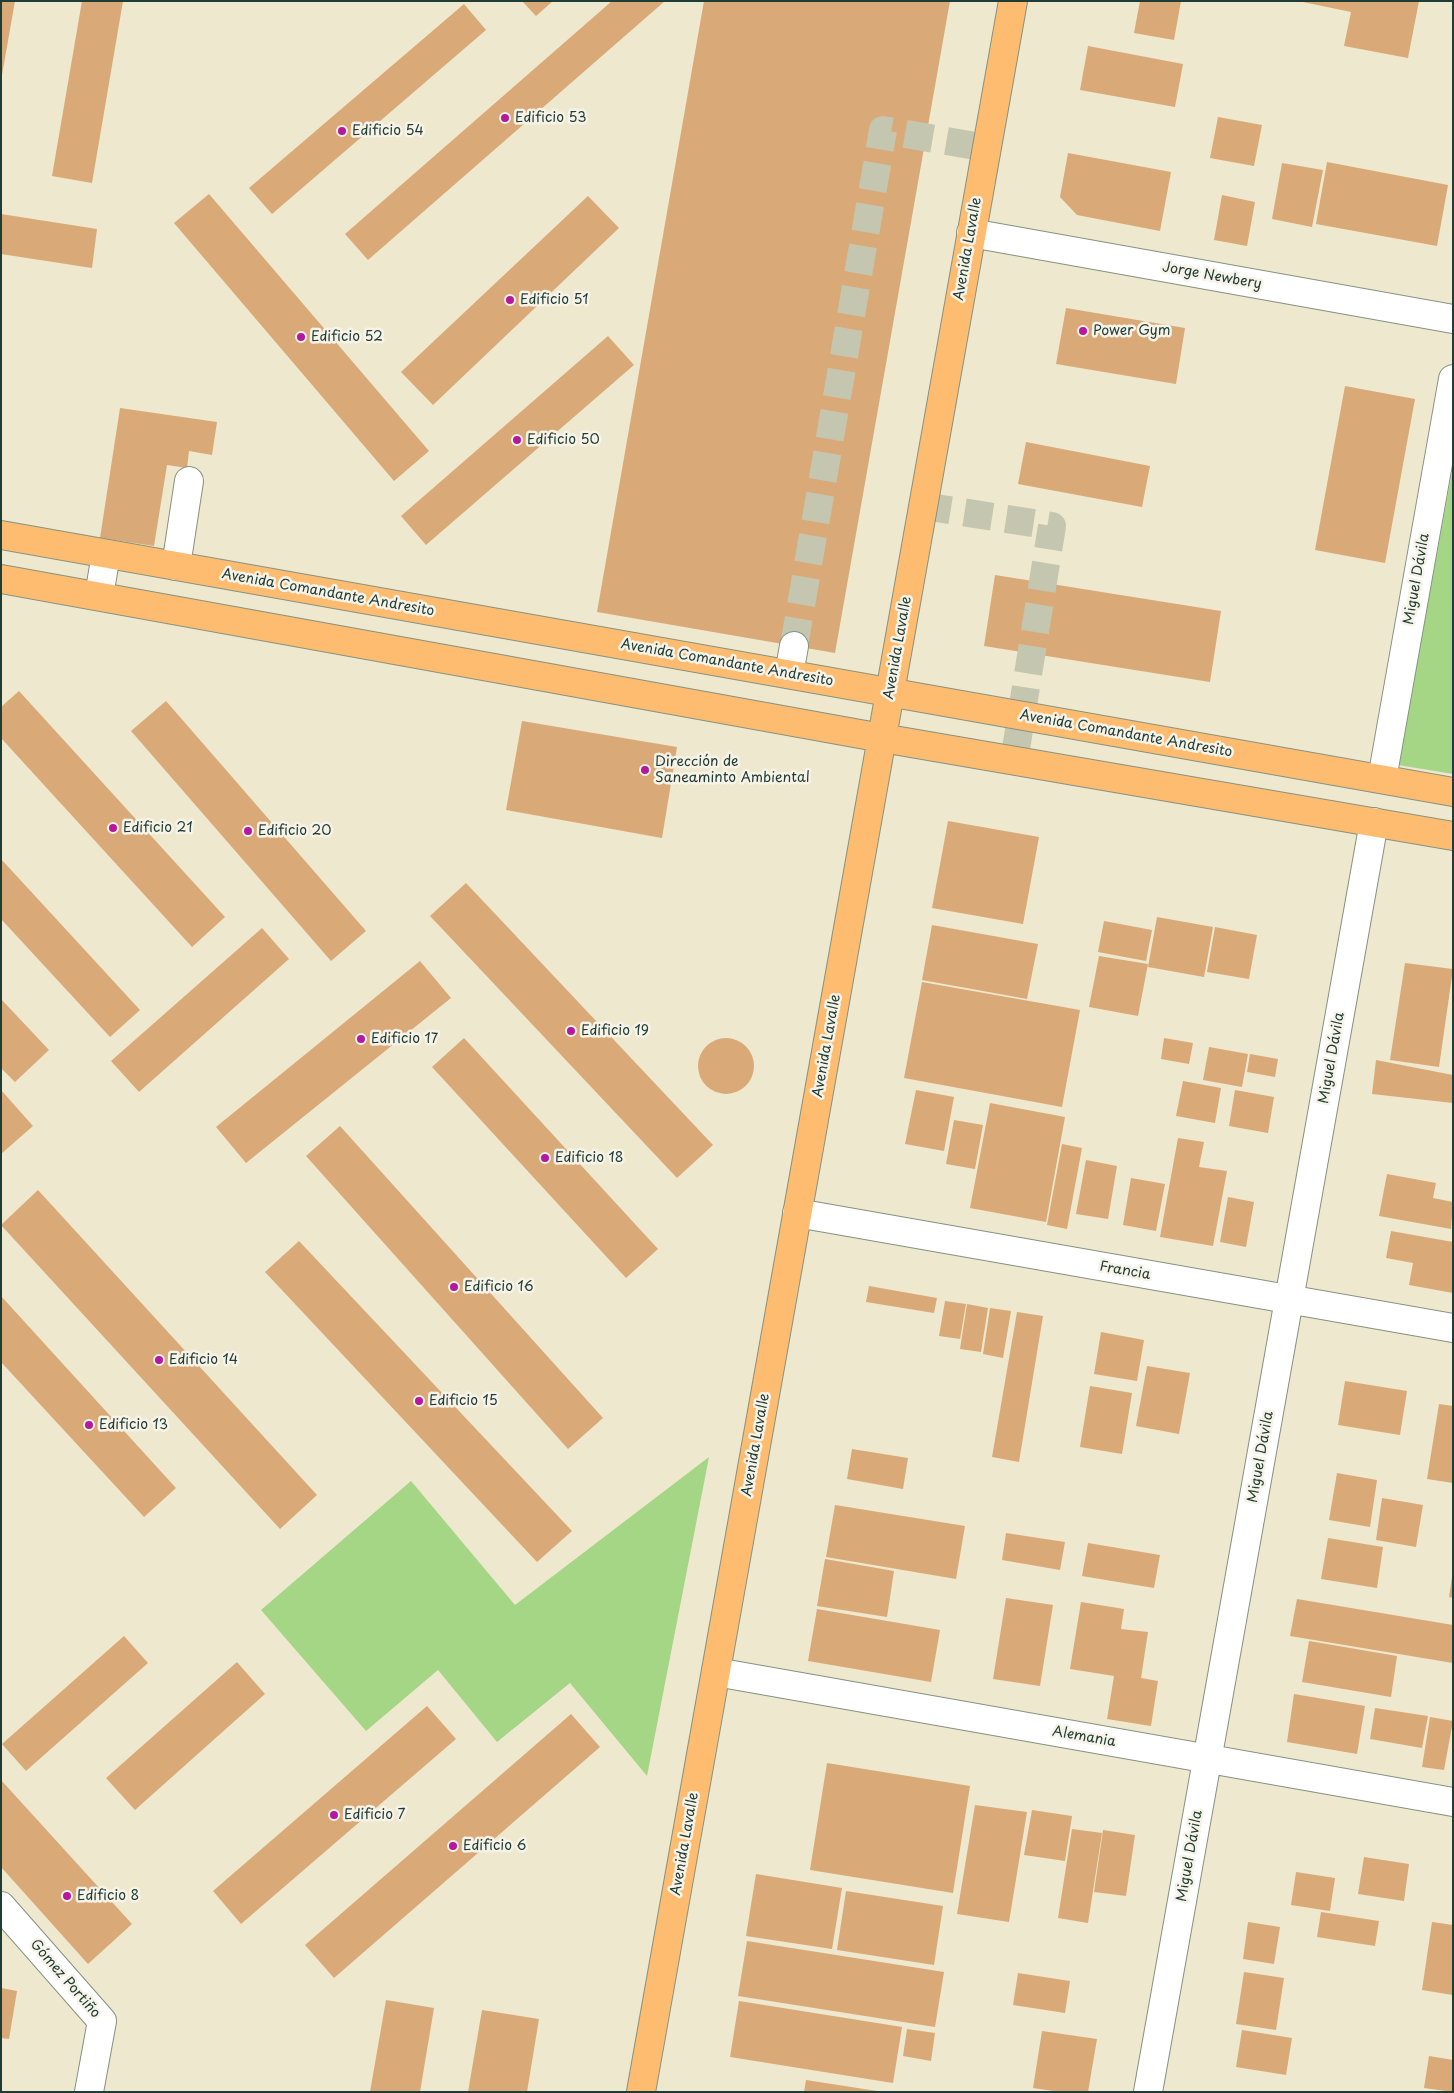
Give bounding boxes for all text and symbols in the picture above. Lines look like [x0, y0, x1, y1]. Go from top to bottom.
place label: Edificio 53 [515, 110, 587, 126]
marker: Edificio 53 [499, 112, 511, 124]
place label: Edificio 54 [352, 123, 424, 139]
marker: Edificio 54 [336, 125, 348, 137]
street label: Avenida Lavalle [951, 196, 985, 302]
street label: Jorge Newbery [1161, 259, 1263, 293]
place label: Edificio 51 [520, 292, 589, 308]
marker: Edificio 51 [504, 294, 516, 306]
place label: Power Gym [1093, 323, 1171, 339]
marker: Power Gym [1077, 325, 1089, 337]
place label: Edificio 52 [311, 329, 383, 345]
marker: Edificio 52 [295, 331, 307, 343]
place label: Edificio 50 [527, 432, 600, 448]
marker: Edificio 50 [511, 434, 523, 446]
street label: Miguel Dávila [1401, 532, 1433, 626]
street label: Avenida Comandante Andresito [221, 566, 435, 620]
street label: Avenida Lavalle [881, 595, 915, 701]
street label: Avenida Comandante Andresito [620, 636, 834, 690]
street label: Avenida Comandante Andresito [1019, 707, 1233, 761]
place label: Dirección de Saneaminto Ambiental [655, 754, 810, 786]
marker: Dirección de Saneaminto Ambiental [639, 764, 651, 776]
place label: Edificio 21 [123, 820, 193, 836]
marker: Edificio 21 [107, 822, 119, 834]
place label: Edificio 20 [258, 823, 332, 839]
marker: Edificio 20 [242, 825, 254, 837]
street label: Avenida Lavalle [810, 993, 844, 1099]
street label: Miguel Dávila [1316, 1011, 1348, 1105]
place label: Edificio 19 [581, 1023, 649, 1039]
marker: Edificio 19 [565, 1025, 577, 1037]
place label: Edificio 17 [371, 1031, 438, 1047]
marker: Edificio 17 [355, 1033, 367, 1045]
place label: Edificio 18 [555, 1150, 624, 1166]
marker: Edificio 18 [539, 1152, 551, 1164]
street label: Francia [1098, 1258, 1152, 1284]
place label: Edificio 16 [464, 1279, 534, 1295]
marker: Edificio 16 [448, 1281, 460, 1293]
place label: Edificio 14 [169, 1352, 238, 1368]
marker: Edificio 14 [153, 1354, 165, 1366]
street label: Avenida Lavalle [739, 1392, 773, 1498]
place label: Edificio 15 [429, 1393, 498, 1409]
marker: Edificio 15 [413, 1395, 425, 1407]
street label: Miguel Dávila [1245, 1410, 1277, 1504]
place label: Edificio 13 [99, 1417, 168, 1433]
marker: Edificio 13 [83, 1419, 95, 1431]
street label: Alemania [1051, 1723, 1117, 1751]
street label: Avenida Lavalle [668, 1791, 702, 1897]
place label: Edificio 7 [344, 1807, 406, 1823]
marker: Edificio 7 [328, 1809, 340, 1821]
street label: Miguel Dávila [1174, 1809, 1206, 1903]
place label: Edificio 6 [463, 1838, 526, 1854]
marker: Edificio 6 [447, 1840, 459, 1852]
place label: Edificio 8 [77, 1888, 139, 1904]
marker: Edificio 8 [61, 1890, 73, 1902]
street label: Gómez Portiño [26, 1936, 104, 2022]

